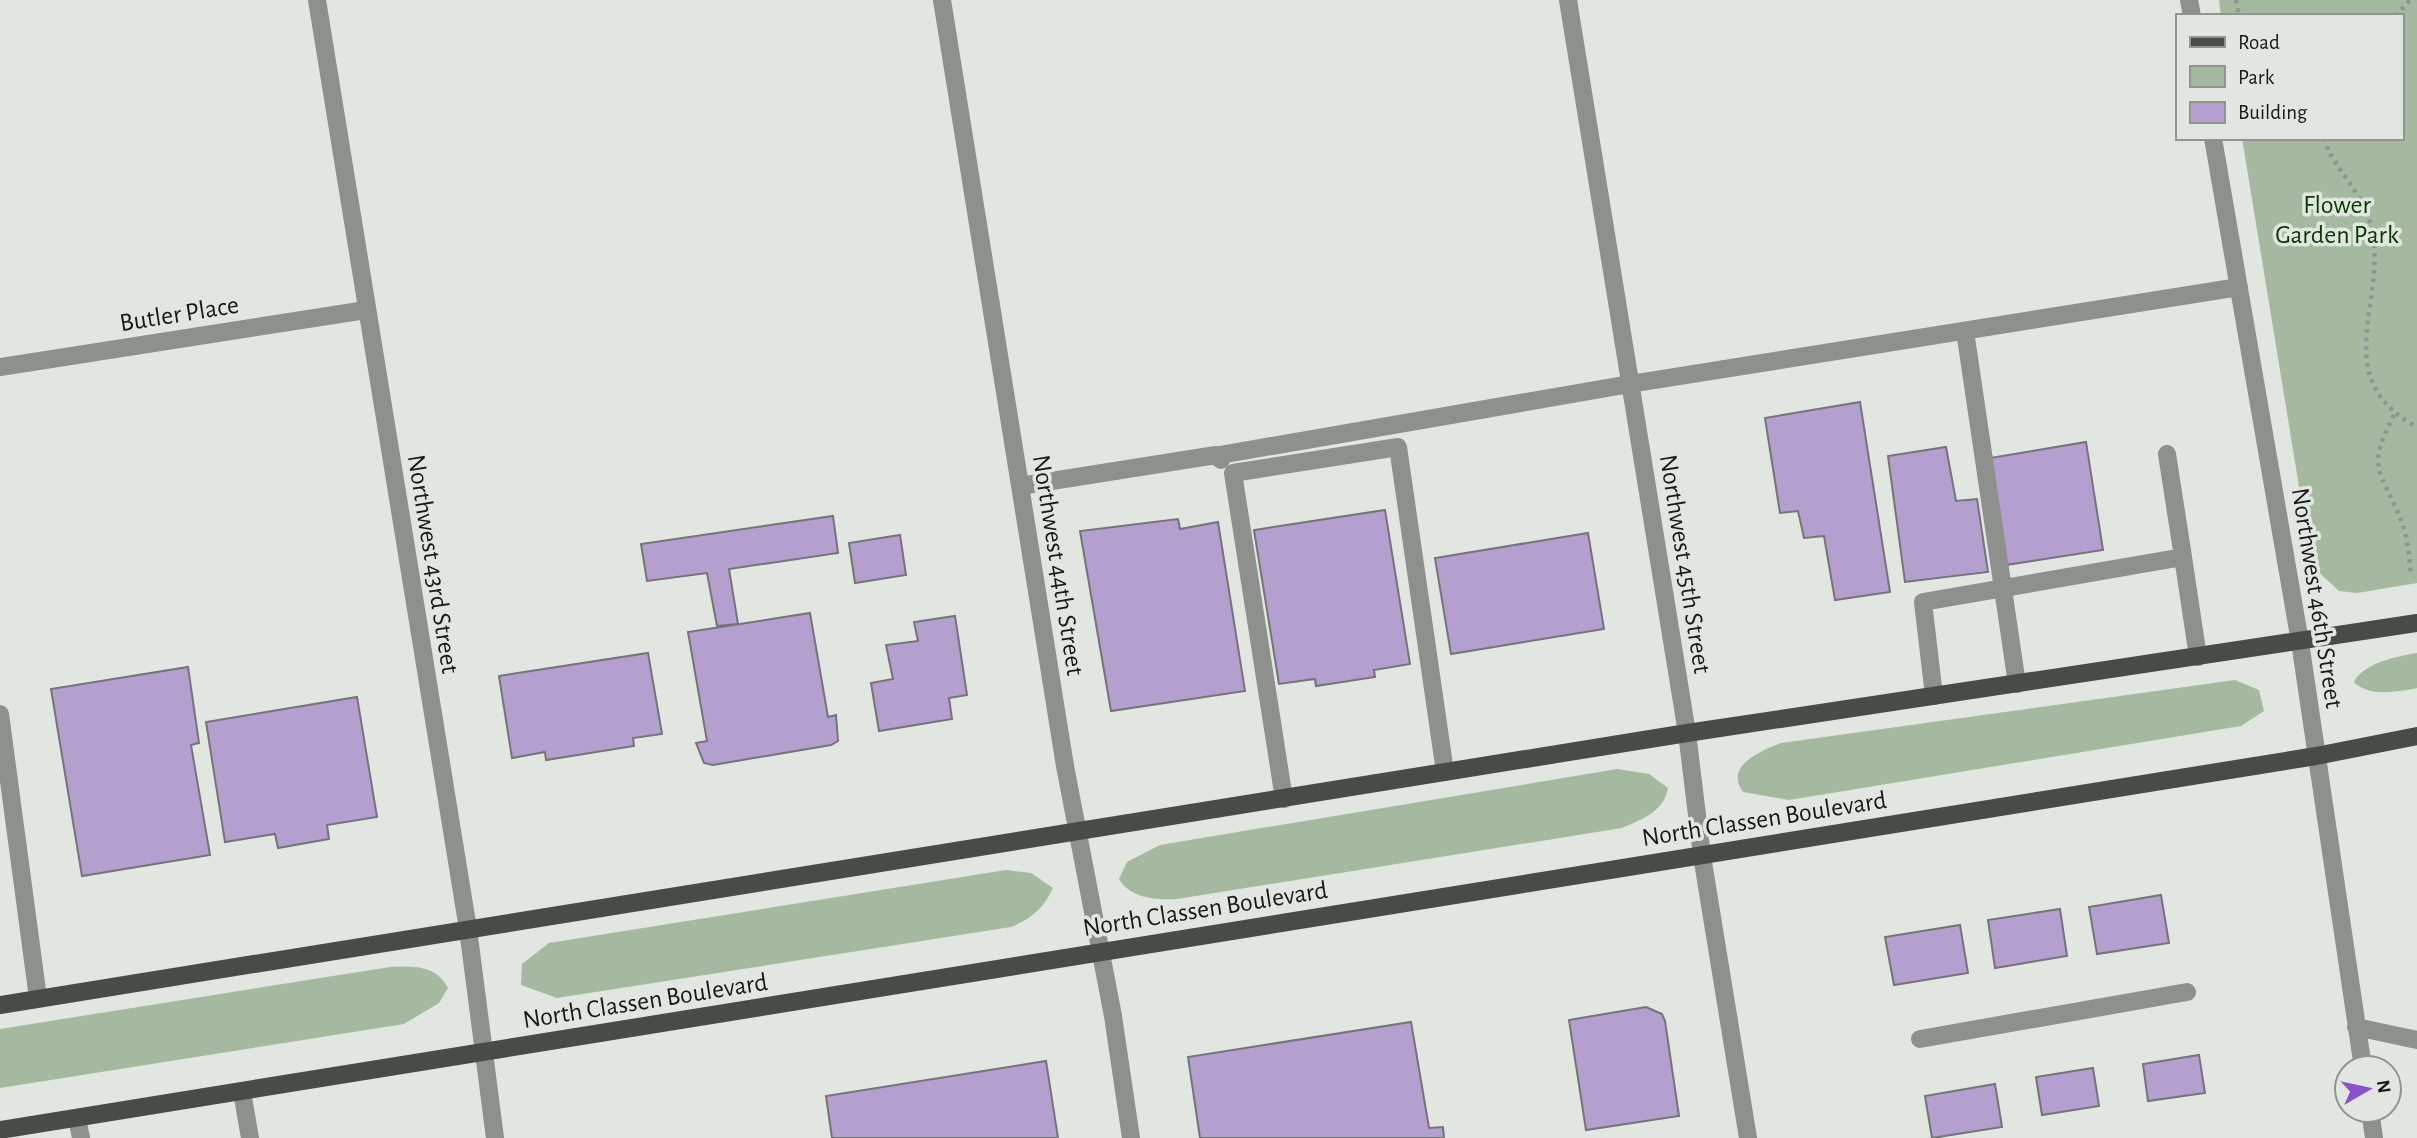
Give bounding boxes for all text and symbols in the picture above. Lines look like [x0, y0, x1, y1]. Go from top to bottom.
legend [2176, 14, 2403, 140]
text: Road [2238, 32, 2280, 53]
text: Park [2238, 67, 2275, 88]
text: Building [2238, 102, 2308, 123]
park label: Flower Garden Park [2275, 192, 2399, 248]
street label: Butler Place [118, 292, 241, 336]
street label: Northwest 43rd Street [403, 453, 463, 676]
street label: Northwest 44th Street [1028, 453, 1088, 677]
street label: Northwest 45th Street [1655, 453, 1715, 676]
street label: Northwest 46th Street [2287, 486, 2347, 710]
street label: North Classen Boulevard [1640, 787, 1888, 851]
street label: North Classen Boulevard [1081, 877, 1329, 941]
street label: North Classen Boulevard [521, 969, 769, 1033]
north arrow [2333, 1054, 2403, 1124]
text: N [2373, 1079, 2394, 1095]

